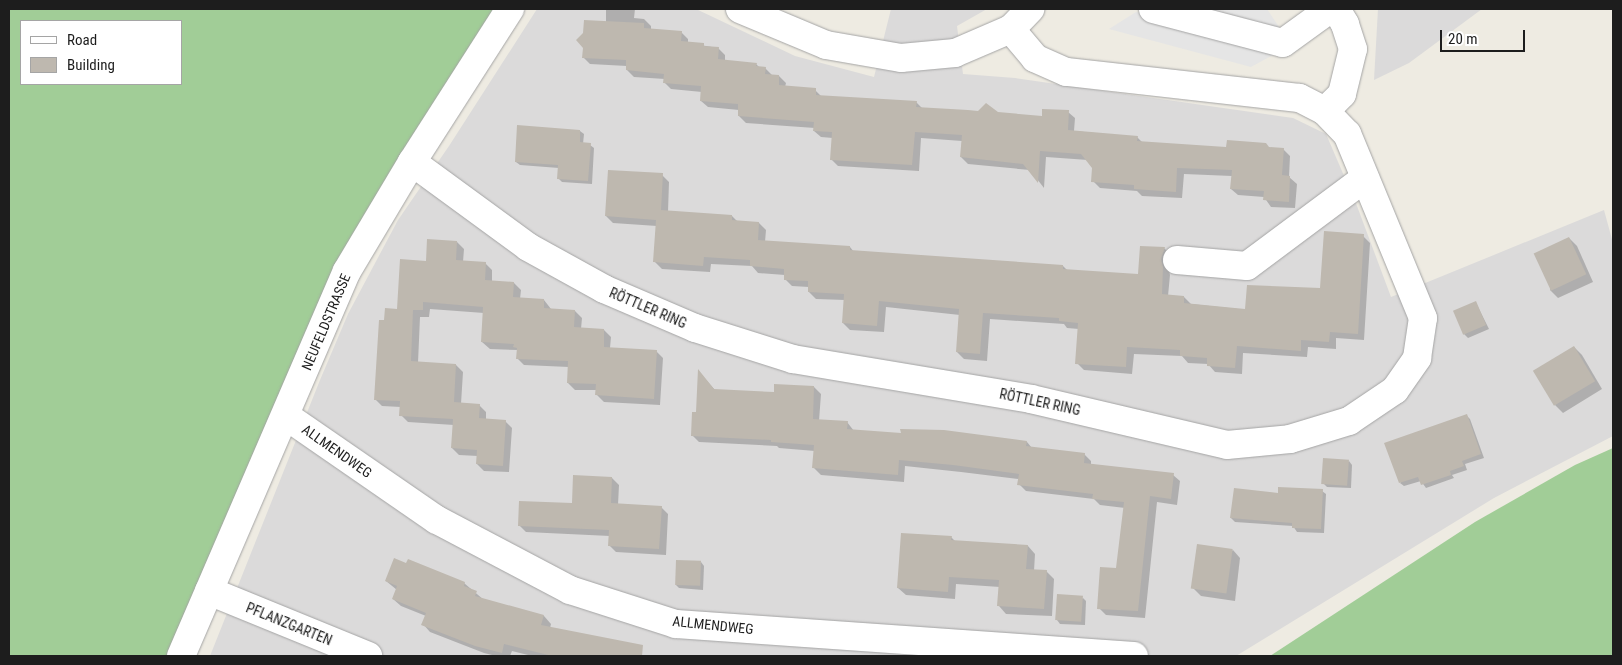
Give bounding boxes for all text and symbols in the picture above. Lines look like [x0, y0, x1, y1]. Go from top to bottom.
legend [20, 20, 182, 85]
scale bar [1442, 20, 1527, 52]
text: 20 m [1448, 30, 1478, 48]
text: Road [67, 31, 97, 49]
text: Building [67, 56, 115, 74]
street label: NEUFELDSTRASSE [298, 271, 354, 373]
street label: RÖTTLER RING [607, 284, 689, 332]
street label: RÖTTLER RING [998, 385, 1082, 419]
street label: ALLMENDWEG [299, 421, 375, 481]
street label: PFLANZGARTEN [244, 599, 334, 649]
street label: ALLMENDWEG [672, 612, 754, 638]

